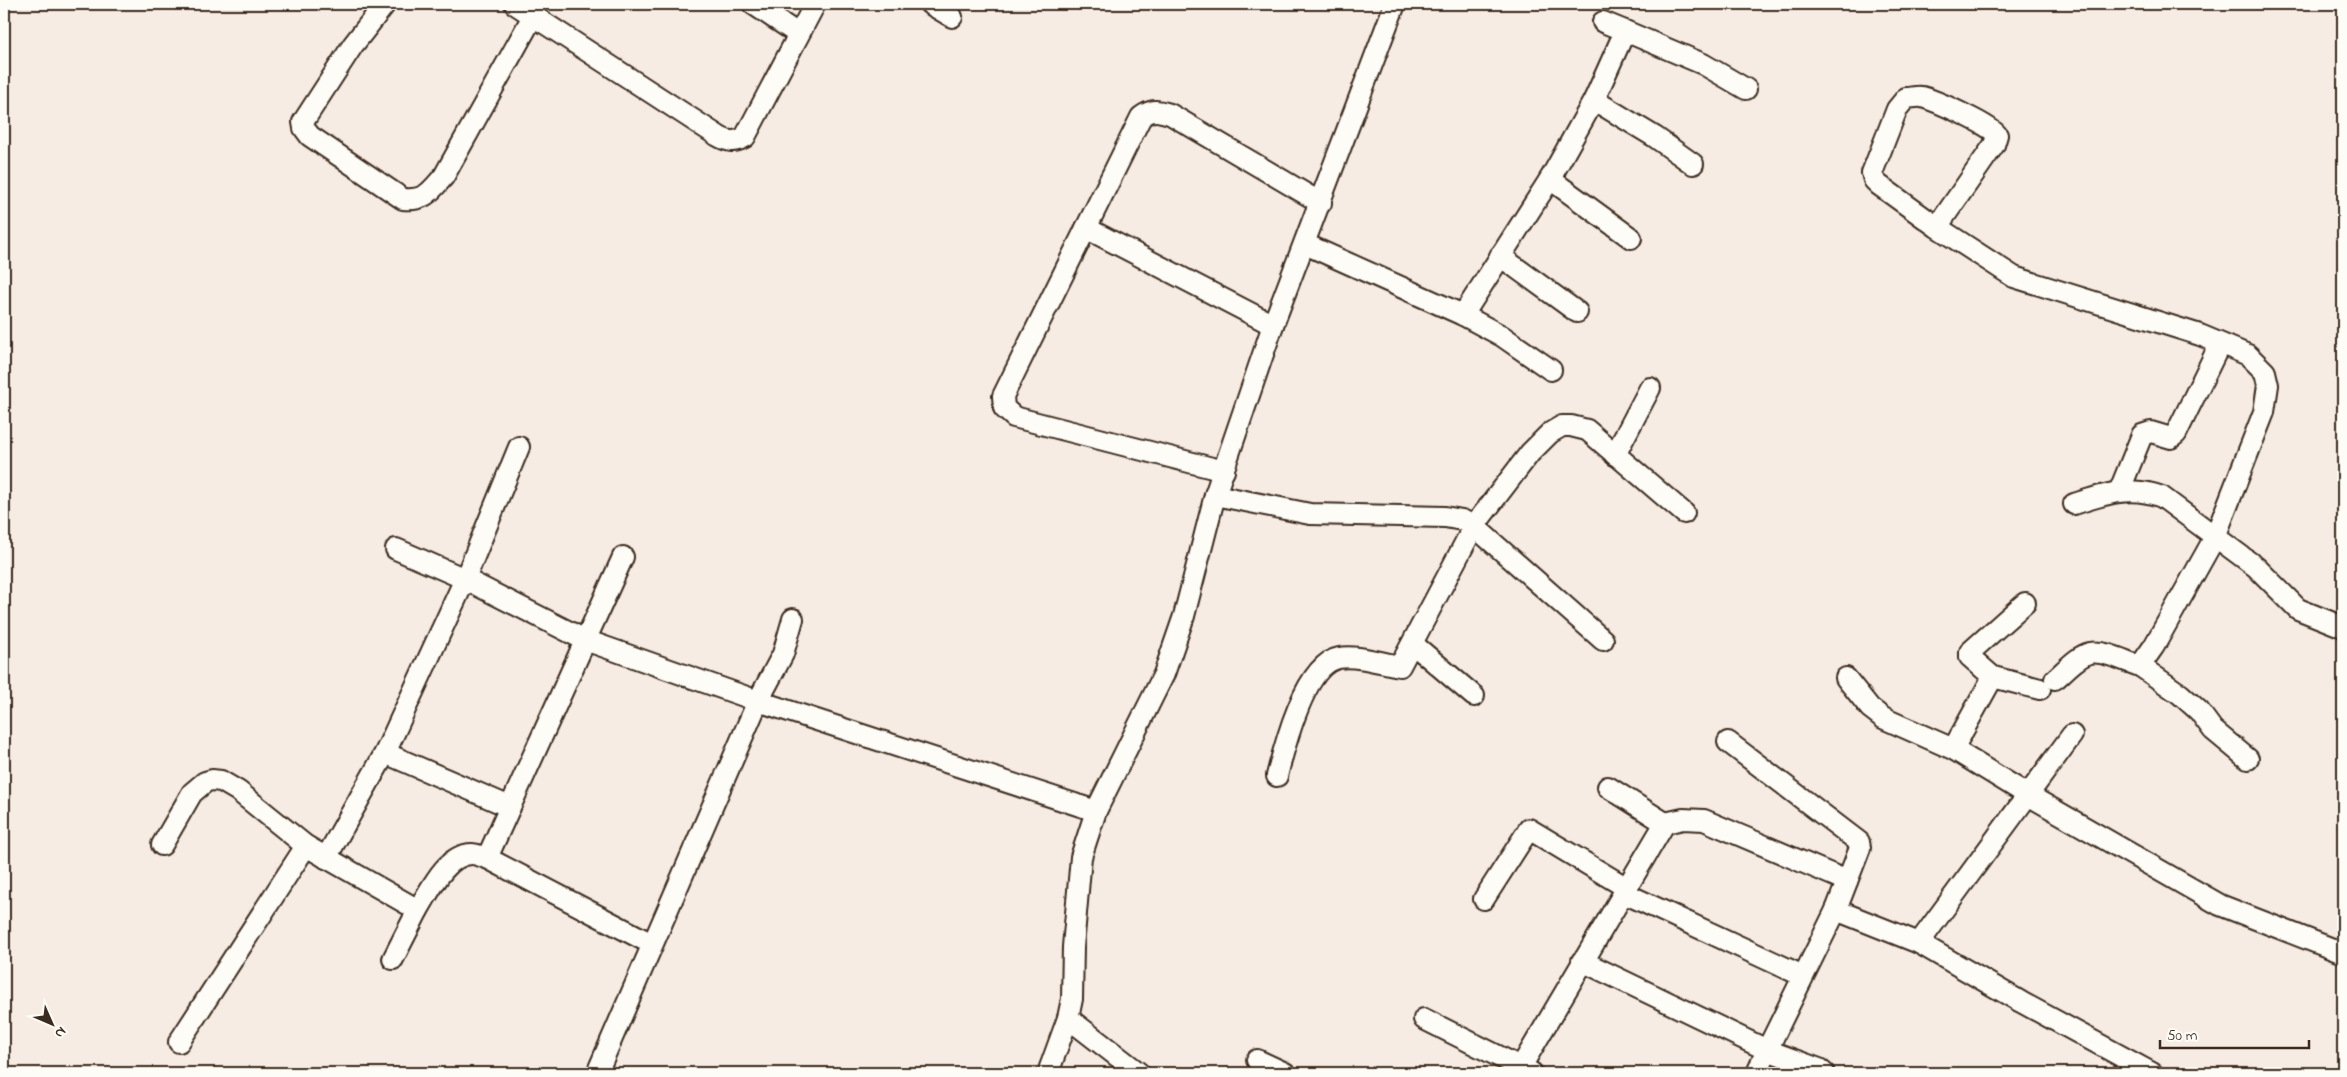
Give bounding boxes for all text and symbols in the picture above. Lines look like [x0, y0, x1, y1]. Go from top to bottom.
north arrow [28, 1000, 78, 1050]
scale bar [2160, 1017, 2308, 1049]
text: N [49, 1021, 71, 1043]
text: 50 m [2167, 1025, 2198, 1047]

